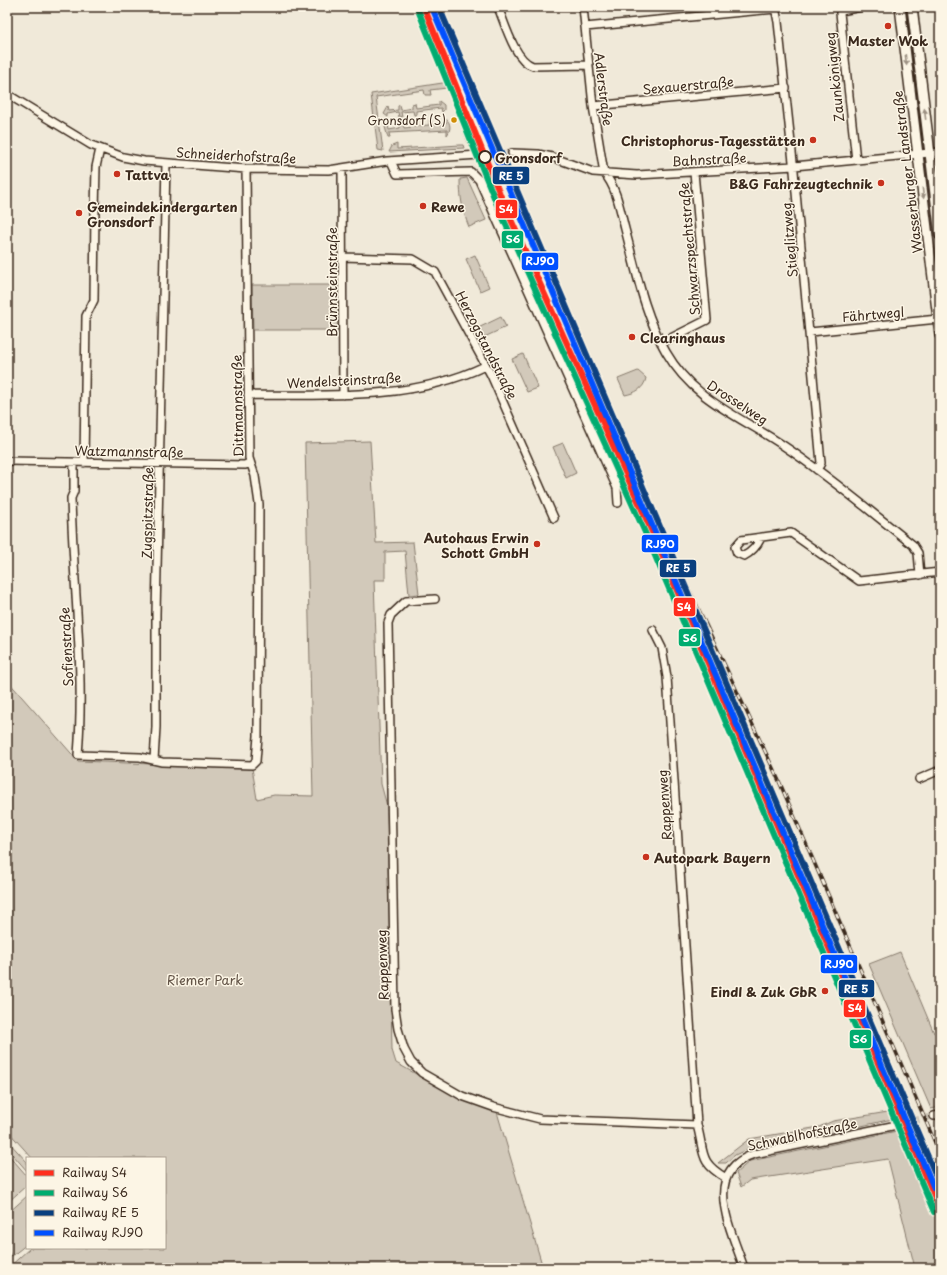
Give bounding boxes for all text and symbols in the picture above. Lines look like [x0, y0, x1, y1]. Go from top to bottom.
marker: Master Wok [883, 21, 893, 31]
street label: Zaunkönigweg [820, 31, 848, 123]
place label: Master Wok [848, 31, 928, 50]
street label: Adlerstraße [590, 51, 618, 127]
one-way arrow [903, 54, 910, 66]
street label: Sexauerstraße [642, 72, 735, 98]
street label: Wasserburger Landstraße [888, 90, 926, 254]
one-way arrow [922, 108, 928, 120]
place label: Gronsdorf (S) [367, 111, 446, 129]
marker: Gronsdorf (S) [449, 115, 459, 125]
place label: Christophorus-Tagesstätten [621, 131, 805, 150]
marker: Christophorus-Tagesstätten [808, 135, 818, 145]
street label: Schneiderhofstraße [175, 142, 297, 168]
place label: Gronsdorf [495, 148, 563, 167]
street label: Bahnstraße [671, 148, 747, 170]
marker: Gronsdorf [478, 150, 492, 164]
place label: Tattva [125, 165, 170, 184]
line badge: RE 5 [492, 166, 530, 185]
text: RE 5 [499, 167, 523, 184]
marker: Tattva [112, 169, 122, 179]
place label: B&G Fahrzeugtechnik [729, 174, 873, 193]
marker: B&G Fahrzeugtechnik [876, 178, 886, 188]
street label: Schwarzspechtstraße [674, 182, 704, 316]
one-way arrow [920, 187, 926, 199]
place label: Gemeindekindergarten Gronsdorf [87, 197, 238, 231]
place label: Rewe [431, 197, 465, 216]
line badge: S4 [495, 199, 518, 219]
text: S4 [499, 200, 514, 217]
marker: Rewe [418, 201, 428, 211]
street label: Stieglitzweg [776, 202, 802, 278]
marker: Gemeindekindergarten Gronsdorf [74, 208, 84, 218]
street label: Brünnsteinstraße [322, 227, 341, 337]
line badge: S6 [501, 230, 524, 249]
text: S6 [506, 230, 521, 247]
line badge: RJ90 [521, 252, 559, 271]
text: RJ90 [525, 252, 555, 269]
street label: Herzogstandstraße [451, 287, 523, 403]
street label: Fährtwegl [841, 302, 905, 326]
place label: Clearinghaus [640, 328, 725, 347]
marker: Clearinghaus [627, 332, 637, 342]
street label: Dittmannstraße [227, 355, 247, 457]
street label: Wendelsteinstraße [286, 368, 402, 392]
street label: Drosselweg [704, 375, 772, 429]
street label: Watzmannstraße [74, 441, 184, 461]
street label: Zugspitzstraße [137, 467, 157, 559]
place label: Autohaus Erwin Schott GmbH [424, 528, 529, 562]
line badge: RJ90 [641, 534, 679, 553]
text: RJ90 [645, 535, 675, 552]
marker: Autohaus Erwin Schott GmbH [532, 539, 542, 549]
line badge: RE 5 [659, 559, 697, 578]
text: RE 5 [666, 559, 690, 576]
line badge: S4 [673, 597, 696, 617]
text: S4 [677, 598, 692, 615]
street label: Sofienstraße [54, 607, 78, 687]
line badge: S6 [678, 628, 701, 647]
text: S6 [683, 629, 698, 646]
street label: Rappenweg [652, 769, 676, 841]
place label: Autopark Bayern [654, 848, 771, 867]
marker: Autopark Bayern [641, 852, 651, 862]
street label: Rappenweg [371, 929, 393, 1001]
line badge: RJ90 [820, 954, 858, 974]
text: RJ90 [824, 955, 854, 972]
park label: Riemer Park [167, 970, 243, 989]
line badge: RE 5 [838, 979, 875, 998]
text: RE 5 [844, 980, 868, 997]
place label: Eindl & Zuk GbR [710, 982, 817, 1001]
marker: Eindl & Zuk GbR [820, 986, 830, 996]
line badge: S4 [843, 999, 866, 1018]
text: S4 [848, 999, 863, 1016]
line badge: S6 [849, 1029, 872, 1049]
text: S6 [853, 1030, 868, 1047]
street label: Schwablhofstraße [745, 1113, 859, 1155]
legend [26, 1157, 166, 1249]
text: Railway S4 [62, 1163, 127, 1181]
text: Railway S6 [62, 1183, 128, 1201]
text: Railway RE 5 [62, 1203, 139, 1221]
text: Railway RJ90 [62, 1223, 143, 1241]

